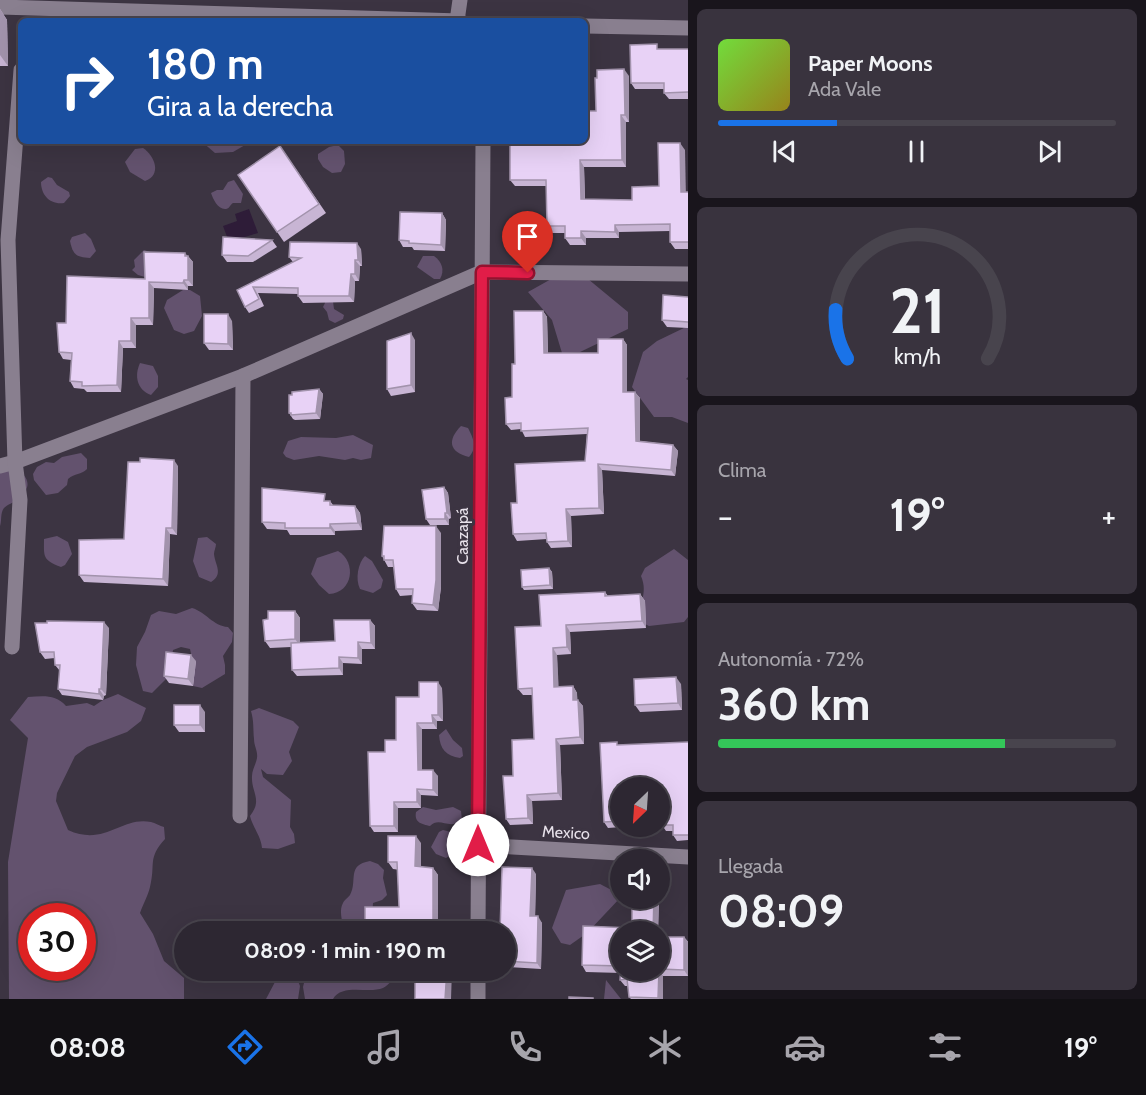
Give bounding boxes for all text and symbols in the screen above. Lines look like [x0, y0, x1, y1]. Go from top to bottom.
text: 180 m [147, 38, 263, 90]
icon: right [48, 42, 126, 120]
text: Paper Moons [808, 50, 932, 77]
text: Ada Vale [808, 77, 881, 101]
text: Gira a la derecha [147, 90, 333, 123]
icon: previous [768, 135, 801, 168]
icon: pause [900, 135, 933, 168]
icon: next [1033, 135, 1066, 168]
pin [502, 211, 553, 273]
icon: arrive [511, 220, 544, 253]
text: 21 [889, 273, 945, 349]
text: km/h [894, 343, 940, 369]
text: Clima [718, 458, 766, 482]
text: 19° [890, 488, 944, 542]
text: − [718, 496, 733, 536]
text: + [1101, 496, 1116, 536]
street label: Caazapá [453, 507, 472, 565]
text: Autonomía · 72% [718, 647, 864, 671]
text: 360 km [718, 677, 870, 731]
north arrow [610, 777, 670, 837]
map controls [610, 777, 670, 981]
position arrow [446, 813, 510, 877]
street label: Mexico [542, 822, 591, 843]
button: sound [610, 849, 670, 909]
text: Llegada [718, 854, 783, 878]
text: 08:09 [718, 884, 844, 938]
speed limit sign: 30 [18, 903, 96, 981]
button: layers [610, 921, 670, 981]
text: 08:09 · 1 min · 190 m [244, 937, 446, 964]
icon: directions [224, 1026, 266, 1068]
icon: music [364, 1026, 406, 1068]
icon: phone [504, 1026, 546, 1068]
icon: climate [644, 1026, 686, 1068]
icon: car [784, 1026, 826, 1068]
icon: filters [924, 1026, 966, 1068]
text: 08:08 [49, 1031, 126, 1064]
text: 19° [1064, 1031, 1097, 1064]

